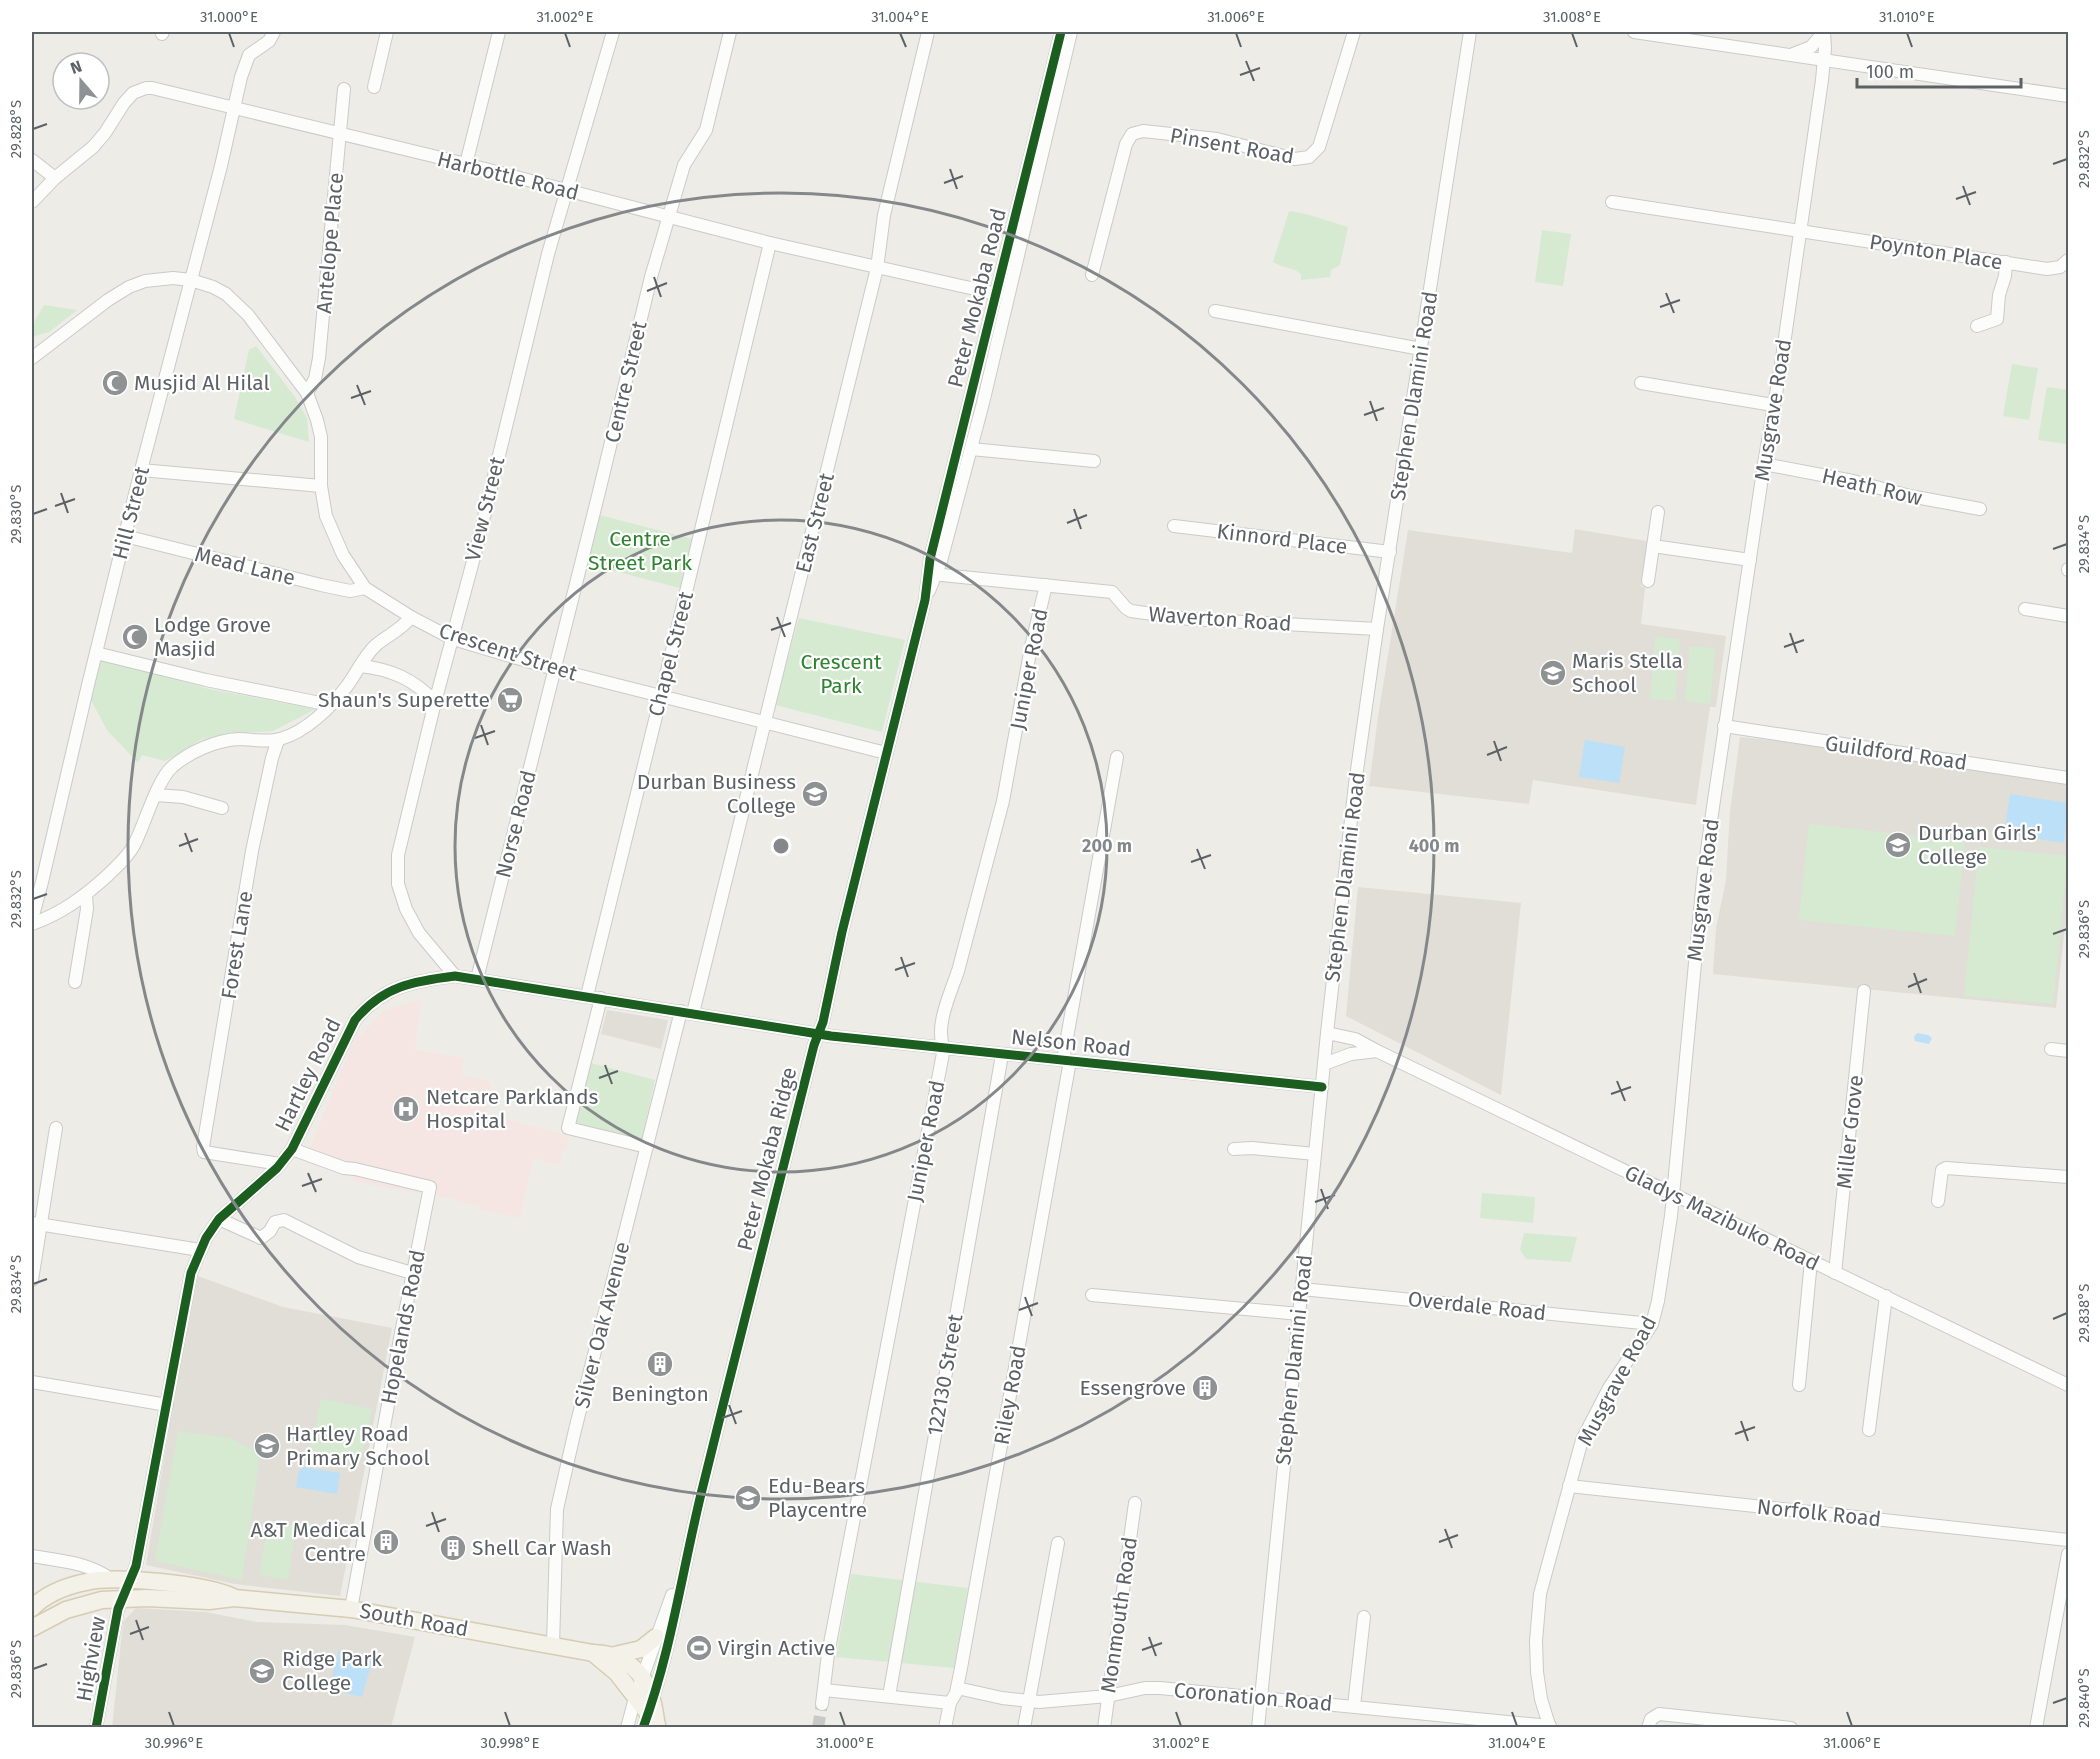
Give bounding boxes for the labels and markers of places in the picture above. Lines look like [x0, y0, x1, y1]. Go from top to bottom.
mosque icon: Musjid Al Hilal [100, 368, 130, 398]
place label: Musjid Al Hilal [134, 370, 270, 396]
place label: Lodge Grove Masjid [154, 612, 271, 662]
mosque icon: Lodge Grove Masjid [120, 622, 150, 652]
place label: Maris Stella School [1572, 648, 1683, 698]
school or university icon: Maris Stella School [1538, 658, 1568, 688]
supermarket icon: Shaun's Superette [495, 685, 525, 715]
place label: Shaun's Superette [318, 687, 490, 713]
place label: Durban Business College [637, 769, 796, 819]
school or university icon: Durban Business College [800, 779, 830, 809]
place label: Durban Girls' College [1918, 820, 2041, 870]
school or university icon: Durban Girls' College [1883, 830, 1913, 860]
centre of rings [771, 836, 791, 856]
place label: Netcare Parklands Hospital [426, 1084, 598, 1134]
hospital icon: Netcare Parklands Hospital [391, 1094, 421, 1124]
building icon: Benington [645, 1349, 675, 1379]
building icon: Essengrove [1190, 1373, 1220, 1403]
place label: Essengrove [1079, 1375, 1186, 1401]
place label: Benington [611, 1381, 709, 1407]
place label: Hartley Road Primary School [286, 1421, 430, 1471]
school or university icon: Hartley Road Primary School [252, 1431, 282, 1461]
place label: Edu-Bears Playcentre [768, 1473, 867, 1523]
school or university icon: Edu-Bears Playcentre [733, 1483, 763, 1513]
place label: A&T Medical Centre [250, 1517, 366, 1567]
building icon: A&T Medical Centre [371, 1527, 401, 1557]
building icon: Shell Car Wash [438, 1533, 468, 1563]
place label: Shell Car Wash [472, 1535, 612, 1561]
sports icon: Virgin Active [684, 1633, 714, 1663]
place label: Virgin Active [718, 1635, 835, 1661]
place label: Ridge Park College [282, 1646, 382, 1696]
school or university icon: Ridge Park College [247, 1656, 277, 1686]

